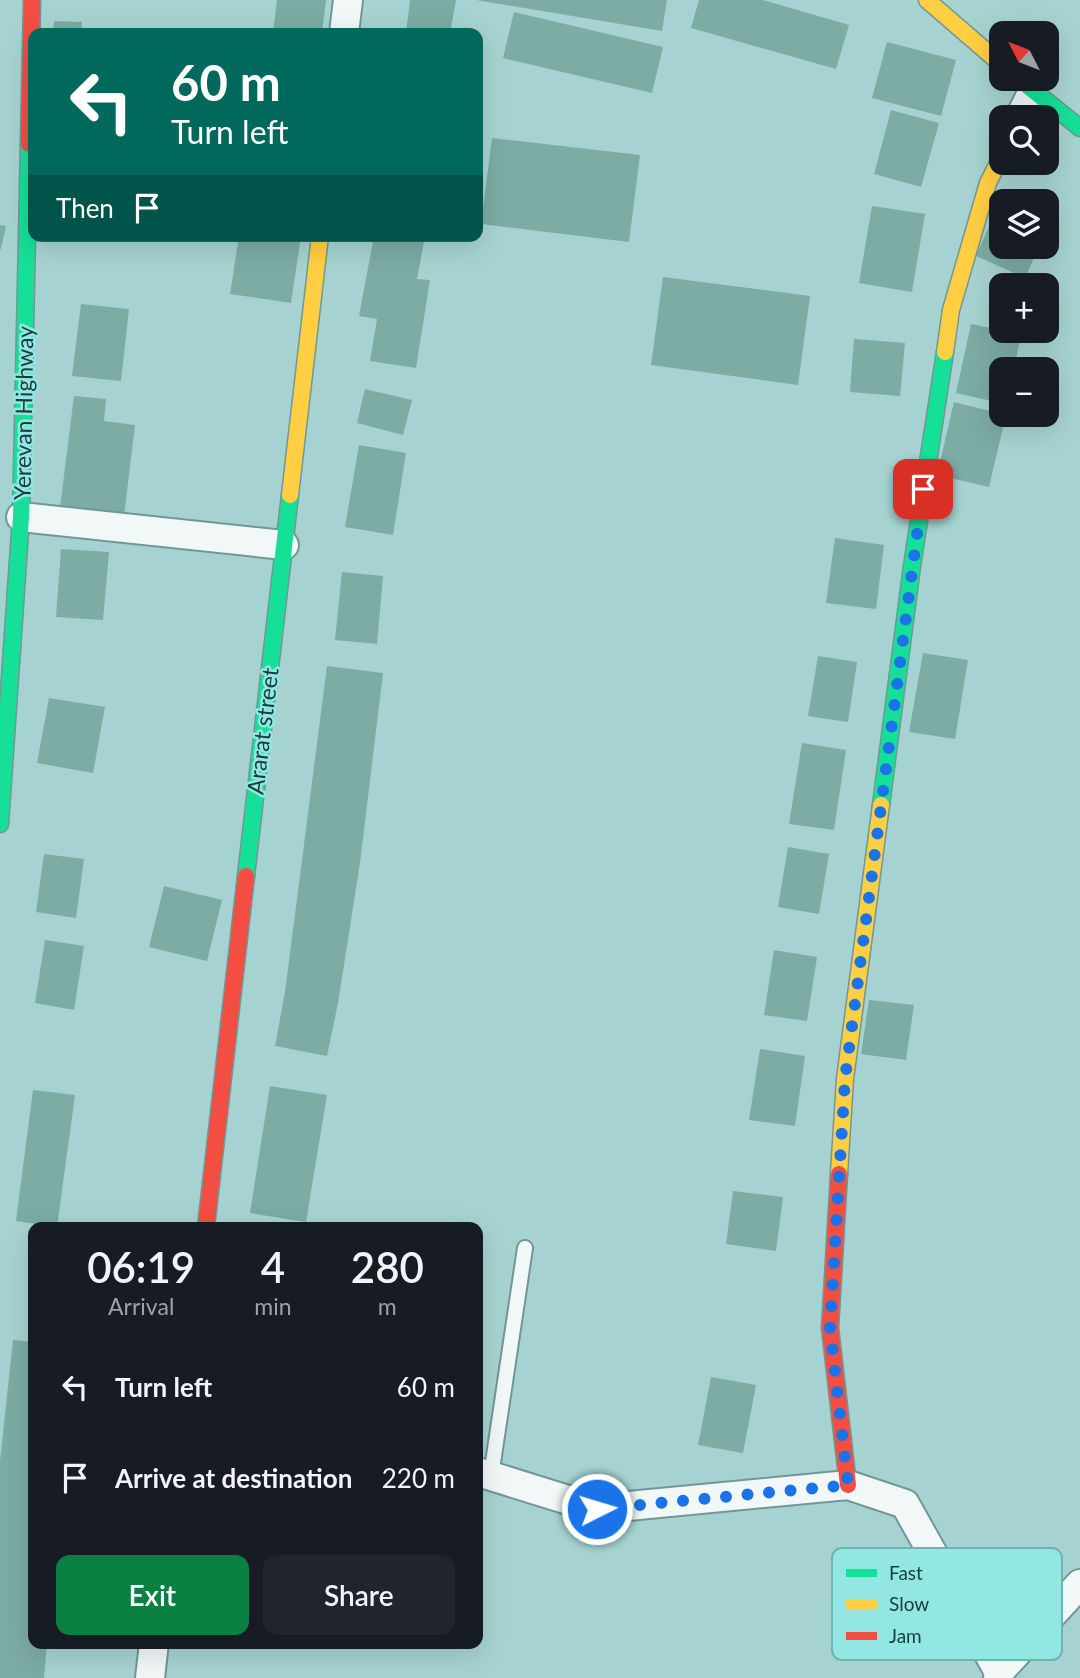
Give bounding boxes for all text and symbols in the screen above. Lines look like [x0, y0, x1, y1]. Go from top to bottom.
north arrow [989, 21, 1059, 91]
map controls [989, 21, 1059, 427]
text: 60 m [171, 53, 281, 111]
icon: left [56, 56, 147, 147]
button: search [989, 105, 1059, 175]
text: Turn left [171, 112, 288, 151]
icon: arrive [128, 189, 166, 227]
button: layers [989, 189, 1059, 259]
text: Then [56, 192, 114, 224]
button: + [989, 273, 1059, 343]
street label: Yerevan Highway [7, 326, 39, 500]
button: − [989, 357, 1059, 427]
pin [893, 459, 953, 519]
icon: arrive [904, 470, 942, 508]
street label: Ararat street [240, 665, 284, 796]
text: 06:19 [87, 1242, 195, 1292]
text: 4 [261, 1242, 285, 1292]
text: 280 [351, 1242, 424, 1292]
text: Arrival [108, 1292, 174, 1320]
text: min [254, 1292, 292, 1320]
text: m [378, 1292, 397, 1320]
icon: left [56, 1368, 94, 1406]
text: Turn left [115, 1371, 212, 1403]
text: 60 m [397, 1371, 455, 1403]
icon: arrive [56, 1459, 94, 1497]
text: Arrive at destination [115, 1462, 352, 1494]
text: 220 m [382, 1462, 455, 1494]
position arrow [560, 1472, 634, 1546]
legend [832, 1548, 1062, 1660]
button: Exit [56, 1555, 249, 1635]
button: Share [263, 1555, 455, 1635]
text: Fast [889, 1561, 923, 1584]
text: Slow [889, 1592, 929, 1615]
text: Jam [889, 1624, 922, 1647]

